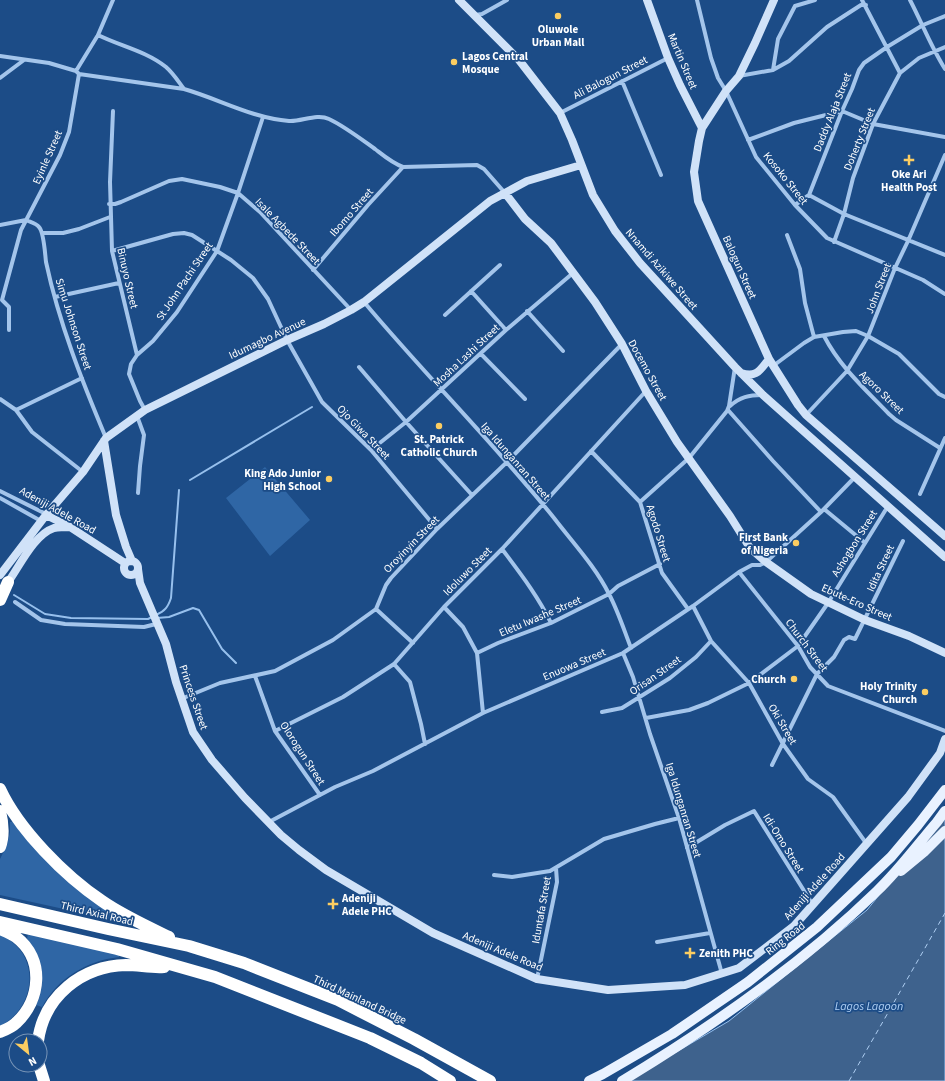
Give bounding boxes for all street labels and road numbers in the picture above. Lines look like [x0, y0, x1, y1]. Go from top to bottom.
street label: Martin Street [664, 31, 701, 92]
street label: Ali Balogun Street [570, 52, 650, 103]
street label: Daddy Alaja Street [810, 70, 855, 154]
street label: Doherty Street [840, 105, 879, 173]
street label: Eyinle Street [29, 128, 66, 187]
street label: Kosoko Street [760, 149, 812, 208]
street label: Ibomo Street [326, 185, 377, 240]
street label: Isale Agbede Street [252, 195, 324, 268]
street label: Nnamdi Azikiwe Street [622, 225, 701, 313]
street label: Balogun Street [719, 233, 760, 302]
street label: St John Pachi Street [153, 239, 216, 323]
street label: Binuyo Street [113, 246, 142, 310]
street label: John Street [862, 260, 895, 316]
street label: Simu Johnson Street [52, 276, 95, 372]
street label: Idumagbo Avenue [226, 314, 309, 363]
street label: Mosha Lashi Street [430, 320, 503, 390]
street label: Docemo Street [625, 337, 671, 404]
street label: Agoro Street [856, 367, 907, 418]
street label: Ojo Giwa Street [334, 402, 394, 463]
street label: Iga Idunganran Street [478, 419, 554, 504]
street label: Adeniji Adele Road [17, 483, 99, 538]
street label: Agodo Street [643, 503, 674, 564]
street label: Ashogbon Street [828, 507, 881, 580]
street label: Oroyinyin Street [380, 512, 443, 576]
street label: Idita Street [863, 542, 898, 594]
street label: Idoluwo Steet [440, 543, 495, 599]
street label: Ebute-Ero Street [819, 580, 895, 625]
street label: Eletu Iwashe Street [497, 592, 584, 641]
street label: Church Street [782, 616, 832, 675]
street label: Enuowa Street [541, 644, 608, 684]
street label: Orisan Street [627, 652, 684, 699]
street label: Princess Street [175, 663, 212, 732]
street label: Oki Street [764, 701, 801, 748]
street label: Olorogun Street [276, 719, 329, 788]
street label: Iga Idunganran Street [662, 761, 705, 860]
street label: Idi-Omo Street [759, 811, 808, 876]
street label: Adeniji Adele Road [780, 850, 849, 923]
street label: Iduntafa Street [528, 875, 555, 945]
street label: Third Axial Road [59, 898, 135, 929]
street label: Ring Road [762, 918, 808, 959]
street label: Adeniji Adele Road [461, 928, 545, 975]
street label: Third Mainland Bridge [311, 971, 409, 1028]

